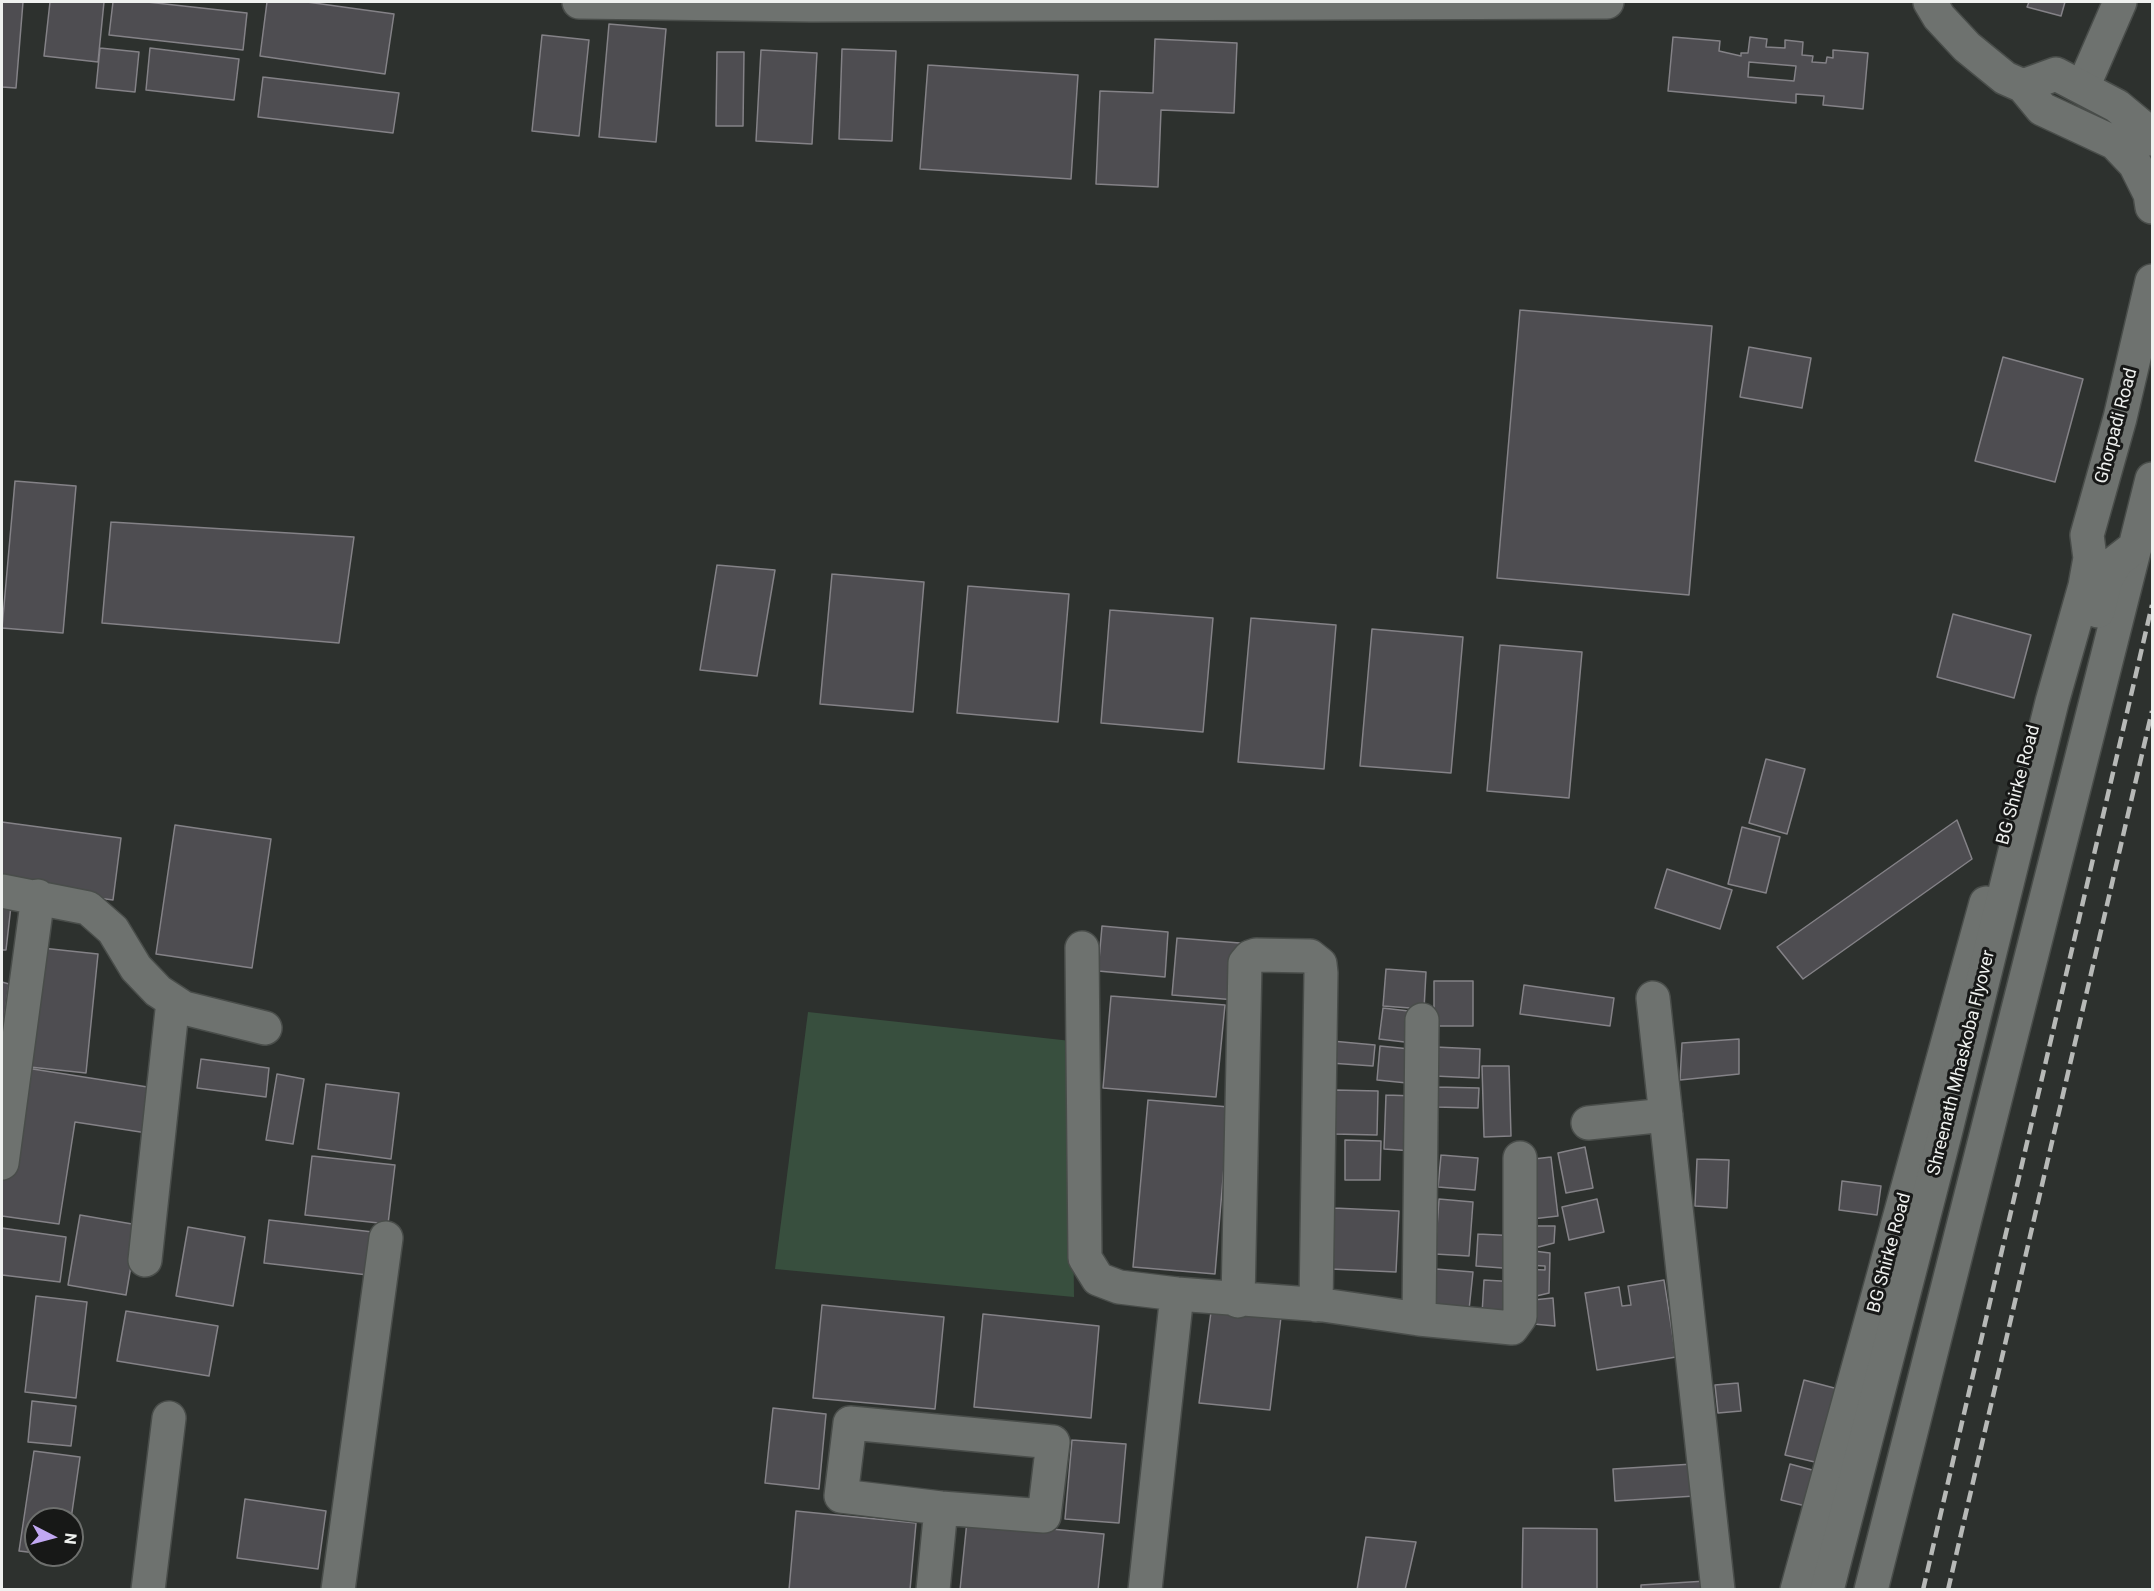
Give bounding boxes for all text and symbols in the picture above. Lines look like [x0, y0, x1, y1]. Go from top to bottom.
street label: Ghorpadi Road [2091, 366, 2143, 486]
street label: BG Shirke Road [1993, 723, 2045, 847]
street label: Shreenath Mhaskoba Flyover [1924, 948, 2000, 1178]
street label: BG Shirke Road [1864, 1191, 1916, 1315]
north arrow [24, 1507, 84, 1567]
text: N [60, 1532, 80, 1545]

